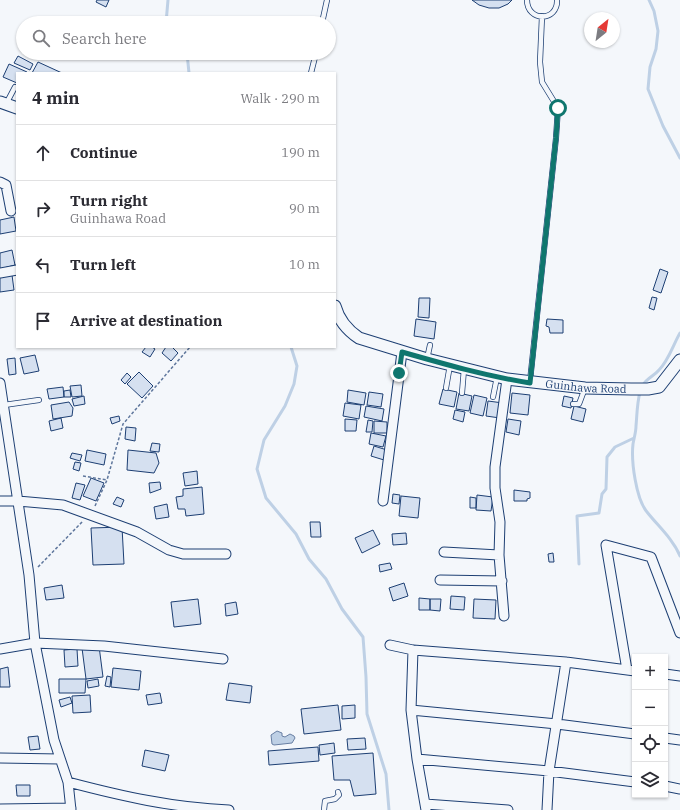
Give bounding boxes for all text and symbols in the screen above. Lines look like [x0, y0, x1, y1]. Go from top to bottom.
north arrow [584, 12, 620, 48]
search box [16, 16, 336, 60]
icon: search [30, 27, 52, 49]
text: Search here [62, 29, 147, 48]
text: 4 min [32, 87, 80, 109]
text: Walk · 290 m [241, 90, 320, 107]
route start [549, 99, 567, 117]
icon: ahead [32, 142, 54, 164]
text: Continue [70, 143, 137, 162]
text: 190 m [281, 144, 320, 161]
text: Turn right [70, 191, 148, 210]
icon: right [32, 198, 54, 220]
text: 90 m [289, 200, 320, 217]
text: Guinhawa Road [70, 210, 166, 227]
icon: left [32, 254, 54, 276]
text: Turn left [70, 255, 136, 274]
text: 10 m [289, 256, 320, 273]
icon: arrive [32, 310, 54, 332]
text: Arrive at destination [70, 311, 222, 330]
route end [390, 364, 408, 382]
street label: Guinhawa Road [545, 376, 627, 396]
map controls [632, 654, 668, 798]
button: + [632, 654, 668, 690]
button: − [632, 690, 668, 726]
button: locate [632, 726, 668, 762]
button: layers [632, 762, 668, 798]

